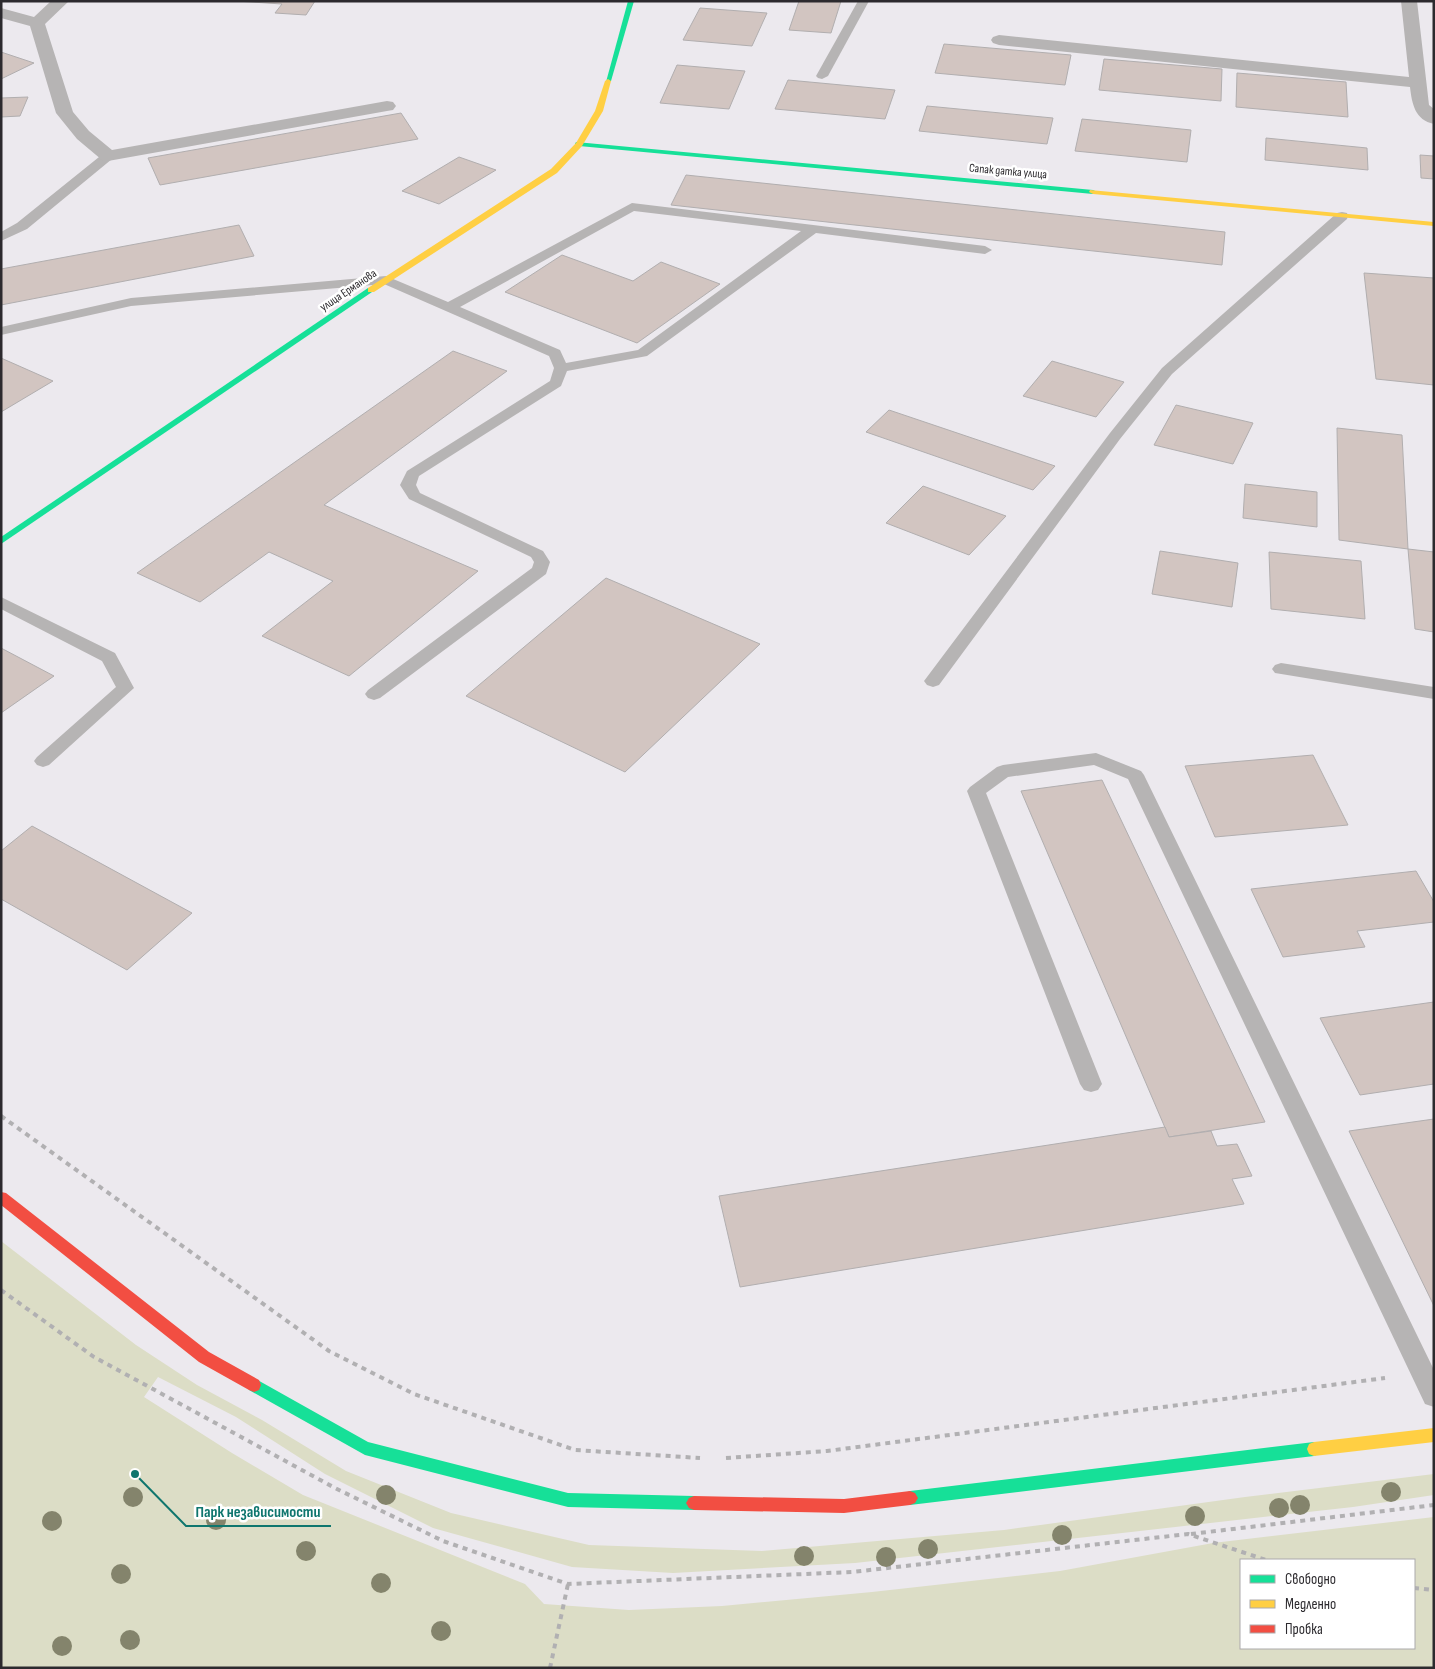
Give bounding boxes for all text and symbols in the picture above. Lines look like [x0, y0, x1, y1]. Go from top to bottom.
street label: Сапак датка улица [968, 161, 1048, 182]
street label: улица Ерманова [317, 266, 380, 315]
callout: Парк независимости [186, 1495, 331, 1526]
text: Парк независимости [196, 1503, 320, 1522]
legend [1240, 1559, 1415, 1649]
text: Свободно [1285, 1570, 1336, 1589]
text: Медленно [1285, 1595, 1336, 1614]
text: Пробка [1285, 1620, 1323, 1639]

